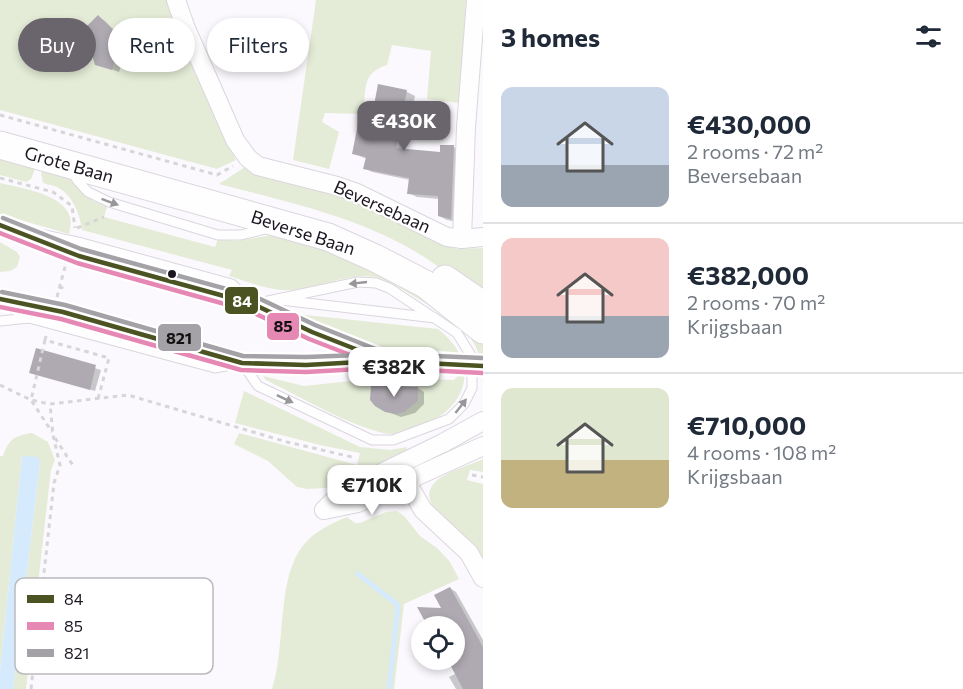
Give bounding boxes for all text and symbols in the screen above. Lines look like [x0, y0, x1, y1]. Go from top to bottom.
chip: Buy [18, 18, 96, 72]
chip: Rent [108, 18, 195, 72]
chip: Filters [207, 18, 309, 72]
icon: filters [912, 20, 945, 53]
text: 3 homes [501, 21, 600, 52]
pin: €430K [362, 101, 446, 152]
text: €430K [371, 108, 437, 132]
text: €430,000 [687, 108, 811, 139]
icon: home [549, 111, 621, 183]
text: 2 rooms · 72 m² [687, 139, 823, 163]
street label: Grote Baan [22, 141, 116, 187]
text: Beversebaan [687, 163, 802, 187]
street label: Beversebaan [331, 175, 434, 237]
one-way arrow [102, 197, 120, 207]
street label: Beverse Baan [249, 205, 358, 259]
text: €382,000 [687, 259, 809, 290]
icon: home [549, 262, 621, 334]
unlabelled marker [166, 268, 178, 280]
one-way arrow [348, 278, 367, 288]
line badge: 84 [224, 286, 259, 315]
text: 2 rooms · 70 m² [687, 290, 825, 314]
text: 84 [232, 291, 252, 310]
line badge: 85 [266, 312, 300, 341]
text: Krijgsbaan [687, 314, 783, 338]
text: 85 [273, 316, 293, 335]
line badge: 821 [157, 323, 202, 352]
text: 821 [166, 328, 192, 347]
pin: €382K [352, 347, 436, 398]
text: €382K [362, 354, 426, 378]
one-way arrow [277, 394, 294, 403]
one-way arrow [454, 398, 467, 414]
text: €710,000 [687, 409, 806, 440]
icon: home [549, 412, 621, 484]
text: 4 rooms · 108 m² [687, 440, 836, 464]
text: Krijgsbaan [687, 464, 783, 488]
pin: €710K [330, 465, 414, 516]
text: €710K [341, 472, 403, 496]
legend [15, 578, 213, 674]
text: 84 [64, 589, 84, 608]
text: 85 [64, 616, 83, 635]
map controls [411, 616, 465, 670]
button: locate [411, 616, 465, 670]
text: 821 [64, 643, 89, 662]

